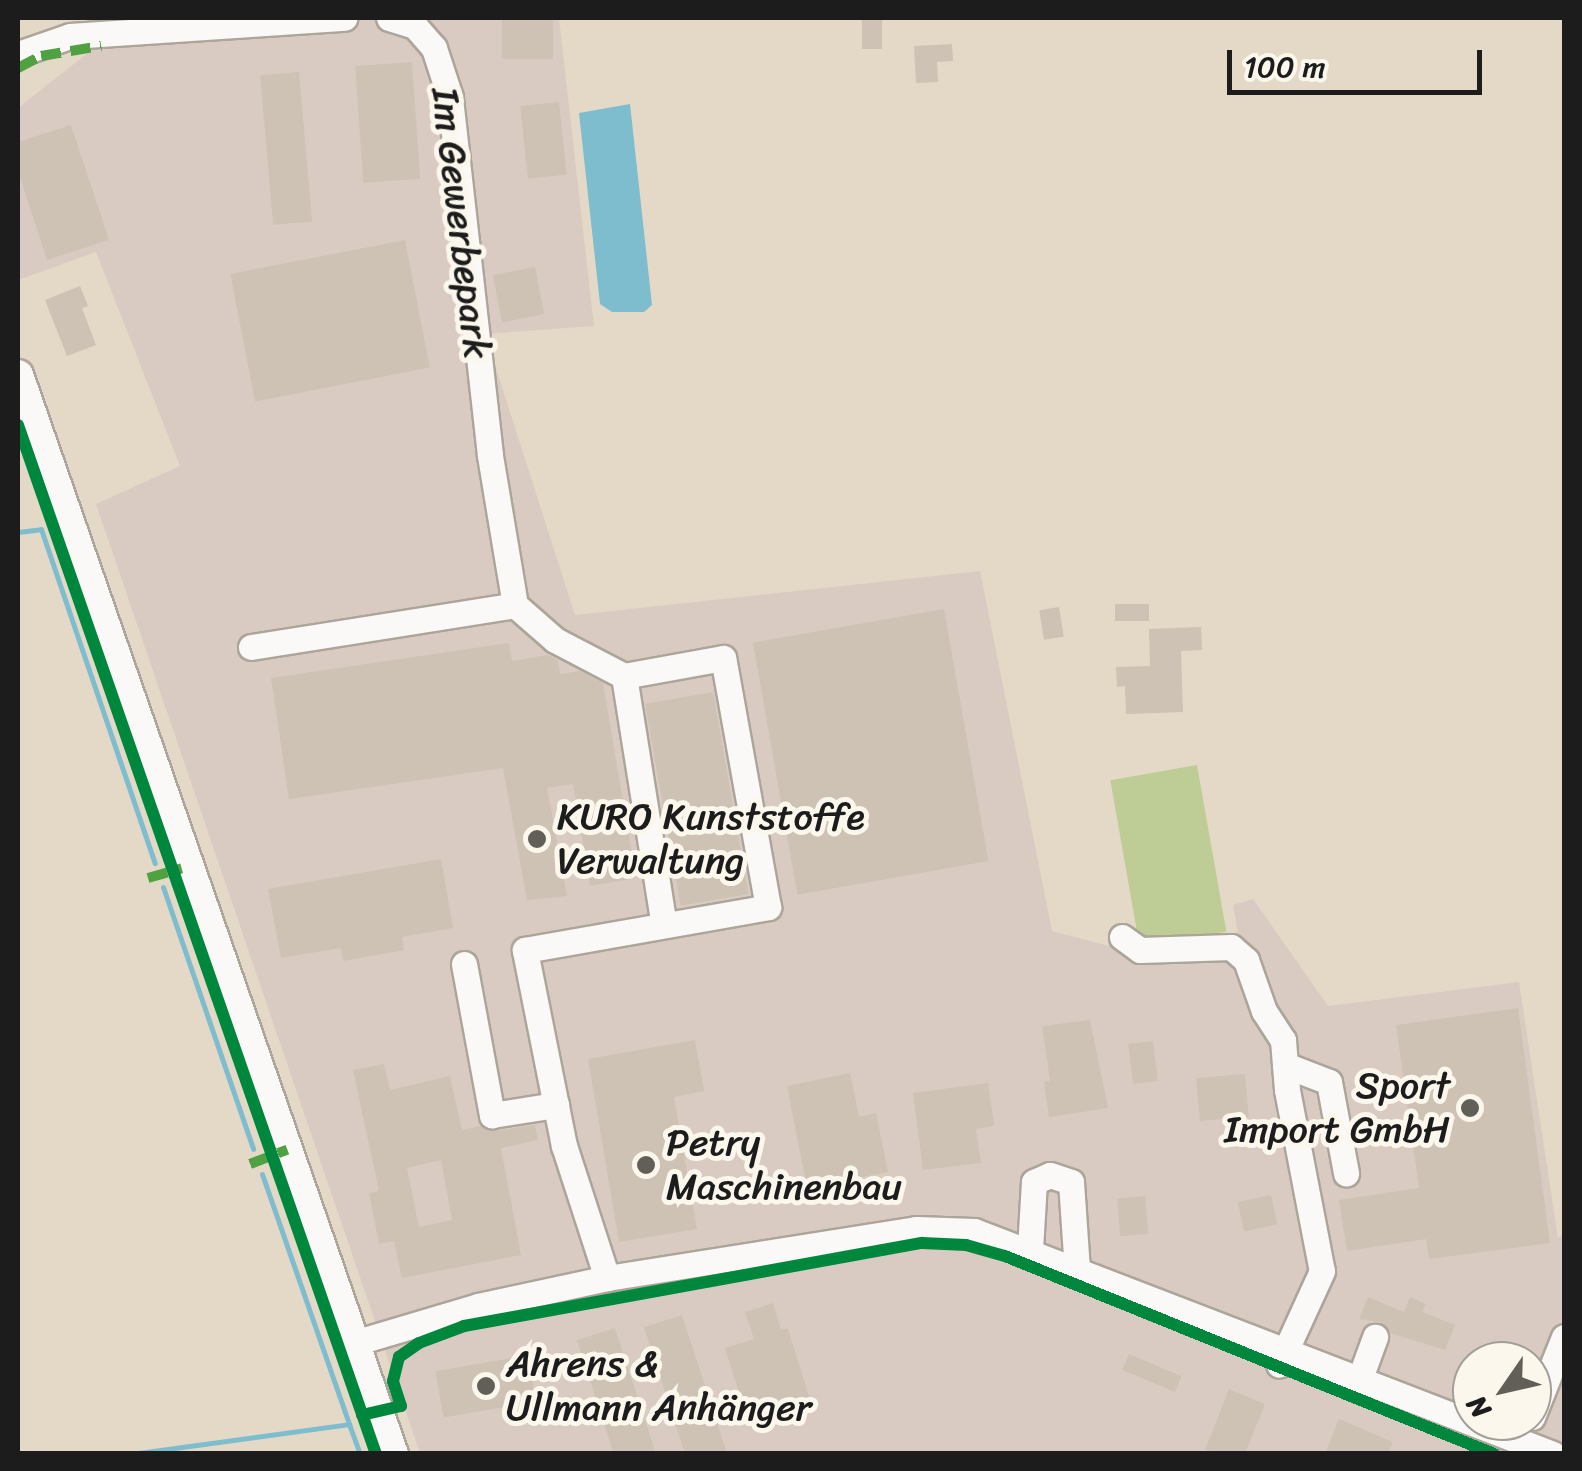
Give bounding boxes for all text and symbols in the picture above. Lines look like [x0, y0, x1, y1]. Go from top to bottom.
scale bar [1232, 30, 1487, 92]
text: 100 m [1244, 40, 1326, 94]
street label: Im Gewerbepark [422, 85, 500, 361]
place label: KURO Kunststoffe Verwaltung [557, 794, 865, 884]
marker: KURO Kunststoffe Verwaltung [526, 828, 548, 850]
place label: Sport Import GmbH [1224, 1063, 1450, 1152]
marker: Sport Import GmbH [1459, 1097, 1481, 1119]
place label: Petry Maschinenbau [666, 1120, 902, 1210]
marker: Petry Maschinenbau [635, 1154, 657, 1176]
place label: Ahrens & Ullmann Anhänger [506, 1341, 811, 1430]
north arrow [1452, 1341, 1552, 1441]
marker: Ahrens & Ullmann Anhänger [475, 1375, 497, 1397]
text: N [1453, 1385, 1504, 1429]

